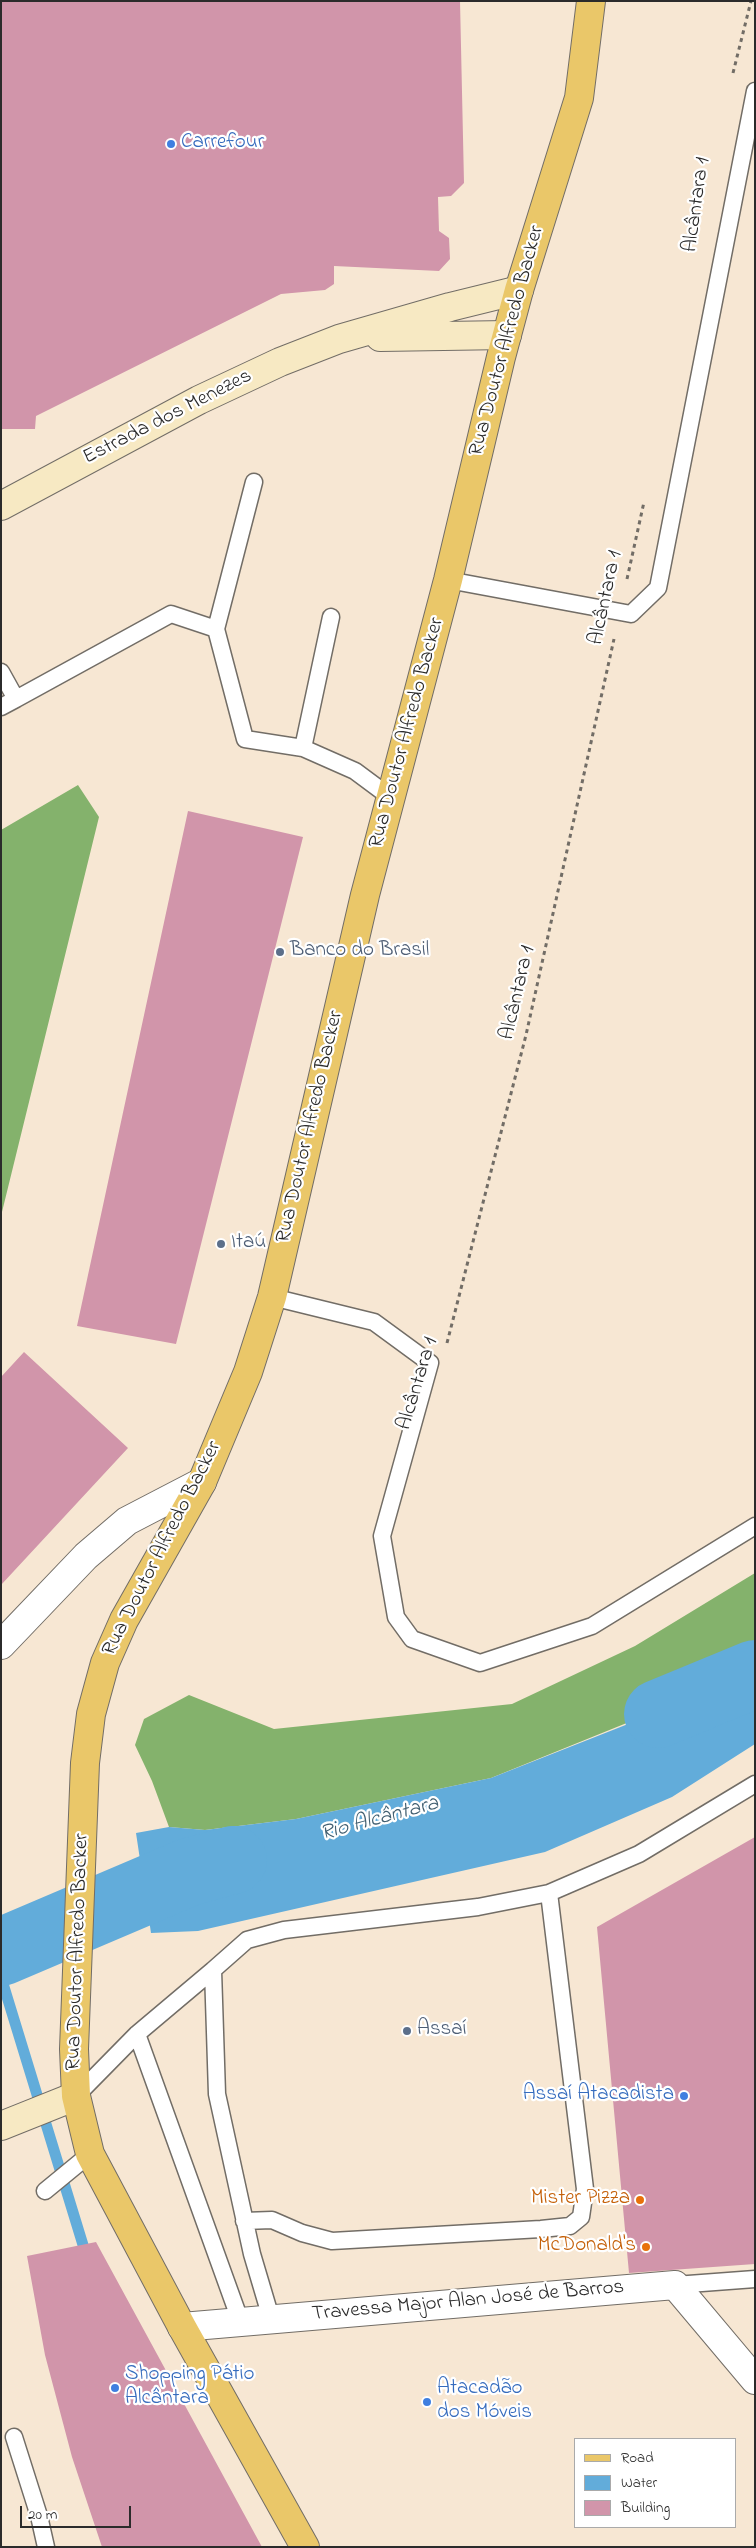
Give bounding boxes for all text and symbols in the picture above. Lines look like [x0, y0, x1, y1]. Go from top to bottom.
place label: Carrefour [181, 131, 264, 157]
marker: Carrefour [165, 138, 177, 150]
street label: Alcântara 1 [679, 156, 717, 254]
street label: Rua Doutor Alfredo Backer [465, 223, 551, 459]
street label: Estrada dos Menezes [79, 365, 257, 471]
street label: Alcântara 1 [585, 549, 629, 647]
street label: Rua Doutor Alfredo Backer [365, 615, 451, 851]
place label: Banco do Brasil [290, 939, 429, 965]
street label: Alcântara 1 [496, 944, 542, 1042]
marker: Banco do Brasil [274, 946, 286, 958]
street label: Rua Doutor Alfredo Backer [272, 1008, 350, 1246]
place label: Itaú [231, 1231, 266, 1257]
marker: Itaú [215, 1238, 227, 1250]
street label: Alcântara 1 [393, 1335, 445, 1433]
street label: Rua Doutor Alfredo Backer [98, 1437, 228, 1661]
water label: Rio Alcântara [318, 1792, 442, 1848]
street label: Rua Doutor Alfredo Backer [62, 1833, 96, 2071]
place label: Assaí [417, 2018, 466, 2044]
marker: Assaí [401, 2025, 413, 2037]
place label: Assaí Atacadista [523, 2083, 674, 2109]
marker: Assaí Atacadista [678, 2090, 690, 2102]
place label: Mister Pizza [531, 2187, 630, 2213]
marker: Mister Pizza [634, 2194, 646, 2206]
place label: McDonald's [538, 2234, 636, 2260]
marker: McDonald's [640, 2241, 652, 2253]
street label: Travessa Major Alan José de Barros [311, 2276, 625, 2328]
place label: Shopping Pátio Alcântara [125, 2363, 254, 2413]
place label: Atacadão dos Móveis [437, 2377, 532, 2427]
marker: Shopping Pátio Alcântara [109, 2382, 121, 2394]
marker: Atacadão dos Móveis [421, 2396, 433, 2408]
legend [574, 2438, 736, 2528]
text: Road [621, 2447, 654, 2469]
text: Water [621, 2472, 657, 2494]
scale bar [22, 2496, 134, 2528]
text: Building [621, 2497, 670, 2519]
text: 20 m [28, 2504, 57, 2526]

